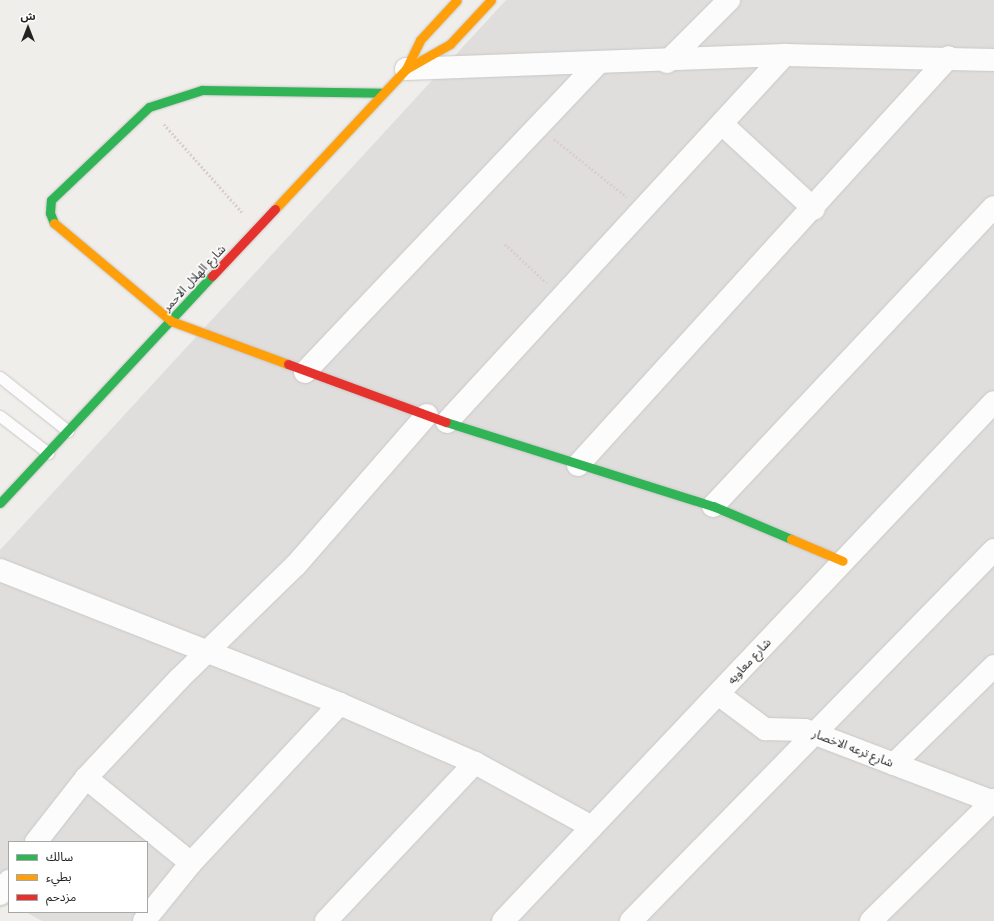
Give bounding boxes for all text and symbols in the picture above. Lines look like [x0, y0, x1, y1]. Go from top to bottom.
north arrow [8, 8, 48, 48]
text: ش [20, 8, 36, 23]
street label: شارع الهلال الاحمر [159, 242, 229, 314]
street label: شارع معاويه [724, 635, 774, 687]
street label: شارع ترعه الاخصار [810, 726, 896, 770]
legend [8, 841, 148, 913]
text: سالك [46, 848, 73, 865]
text: بطيء [46, 868, 72, 885]
text: مزدحم [46, 888, 76, 905]

